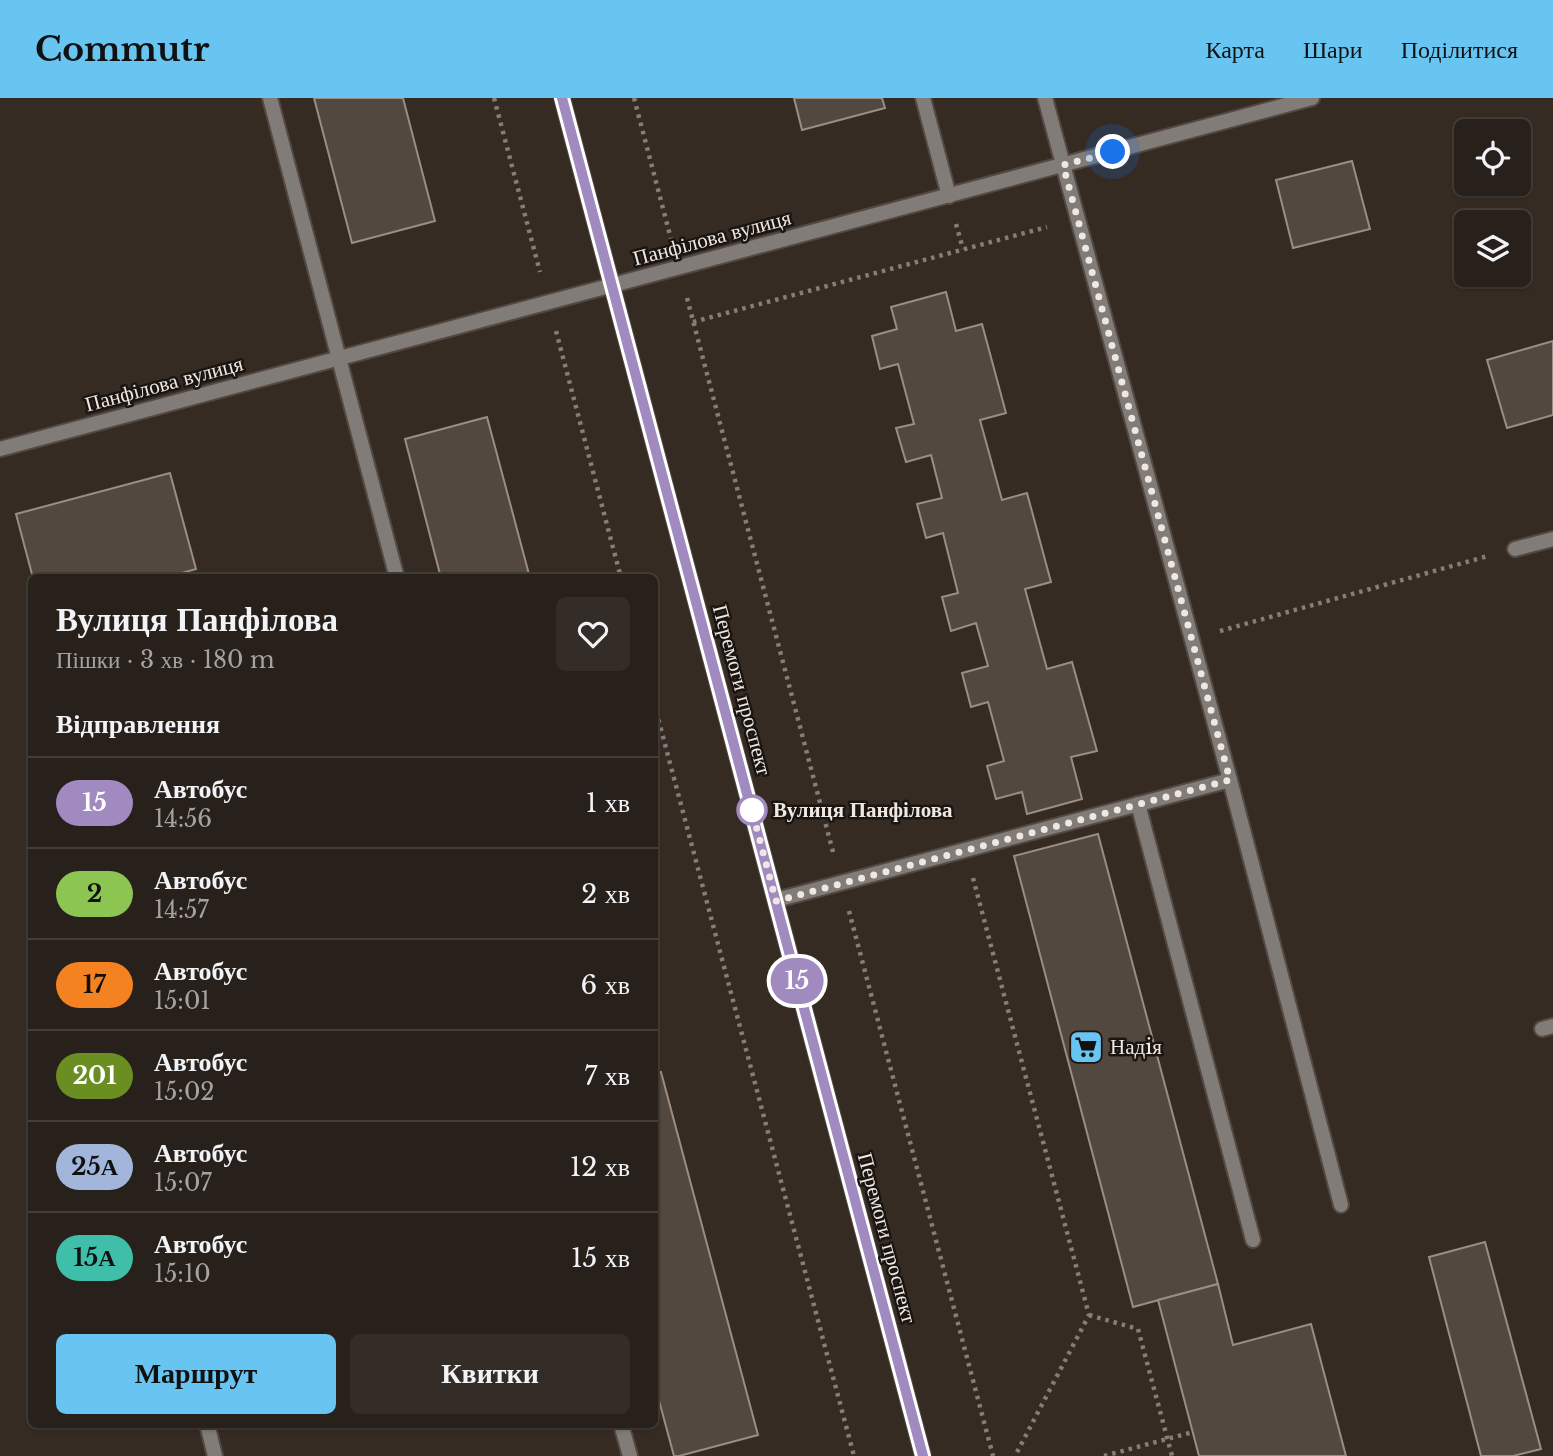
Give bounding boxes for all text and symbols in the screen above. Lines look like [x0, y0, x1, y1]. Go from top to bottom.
text: Commutr [35, 29, 209, 70]
text: Карта [1205, 35, 1265, 64]
text: Шари [1303, 35, 1363, 64]
text: Поділитися [1401, 35, 1518, 64]
map controls [1454, 119, 1531, 287]
button: locate [1454, 119, 1531, 196]
your location [1095, 134, 1130, 169]
street label: Панфілова вулиця [630, 204, 794, 272]
button: layers [1454, 210, 1531, 287]
street label: Панфілова вулиця [82, 350, 246, 418]
button: heart [556, 597, 630, 671]
text: Вулиця Панфілова [56, 599, 338, 640]
street label: Перемоги проспект [707, 602, 777, 778]
text: Пішки · 3 хв · 180 m [56, 646, 275, 674]
text: Відправлення [56, 708, 220, 740]
text: Автобус [154, 773, 247, 805]
text: 1 хв [586, 787, 630, 819]
text: 15 [82, 788, 107, 817]
marker: Вулиця Панфілова [737, 795, 767, 825]
place label: Вулиця Панфілова [773, 797, 953, 823]
text: 14:56 [154, 805, 212, 833]
text: Автобус [154, 864, 247, 896]
text: 2 хв [581, 878, 630, 910]
text: 2 [87, 879, 102, 908]
text: 14:57 [154, 896, 209, 924]
text: Автобус [154, 955, 247, 987]
line badge: 15 [766, 958, 828, 1004]
text: 15 [785, 966, 809, 995]
text: 6 хв [581, 969, 630, 1001]
text: 17 [83, 970, 106, 999]
text: 15:01 [154, 987, 211, 1015]
supermarket icon: Надiя [1067, 1028, 1105, 1066]
place label: Надiя [1110, 1034, 1162, 1060]
text: Автобус [154, 1046, 247, 1078]
text: 7 хв [584, 1060, 630, 1092]
text: 201 [72, 1061, 117, 1090]
text: 15:02 [154, 1078, 214, 1106]
text: Автобус [154, 1137, 247, 1169]
street label: Перемоги проспект [852, 1150, 922, 1326]
text: 12 хв [570, 1151, 630, 1183]
text: 25А [71, 1152, 118, 1181]
text: 15:07 [154, 1169, 212, 1197]
text: Автобус [154, 1228, 247, 1260]
text: 15 хв [571, 1242, 630, 1274]
text: 15А [73, 1243, 116, 1272]
text: 15:10 [154, 1260, 211, 1288]
button: Маршрут [56, 1334, 336, 1414]
button: Квитки [350, 1334, 630, 1414]

